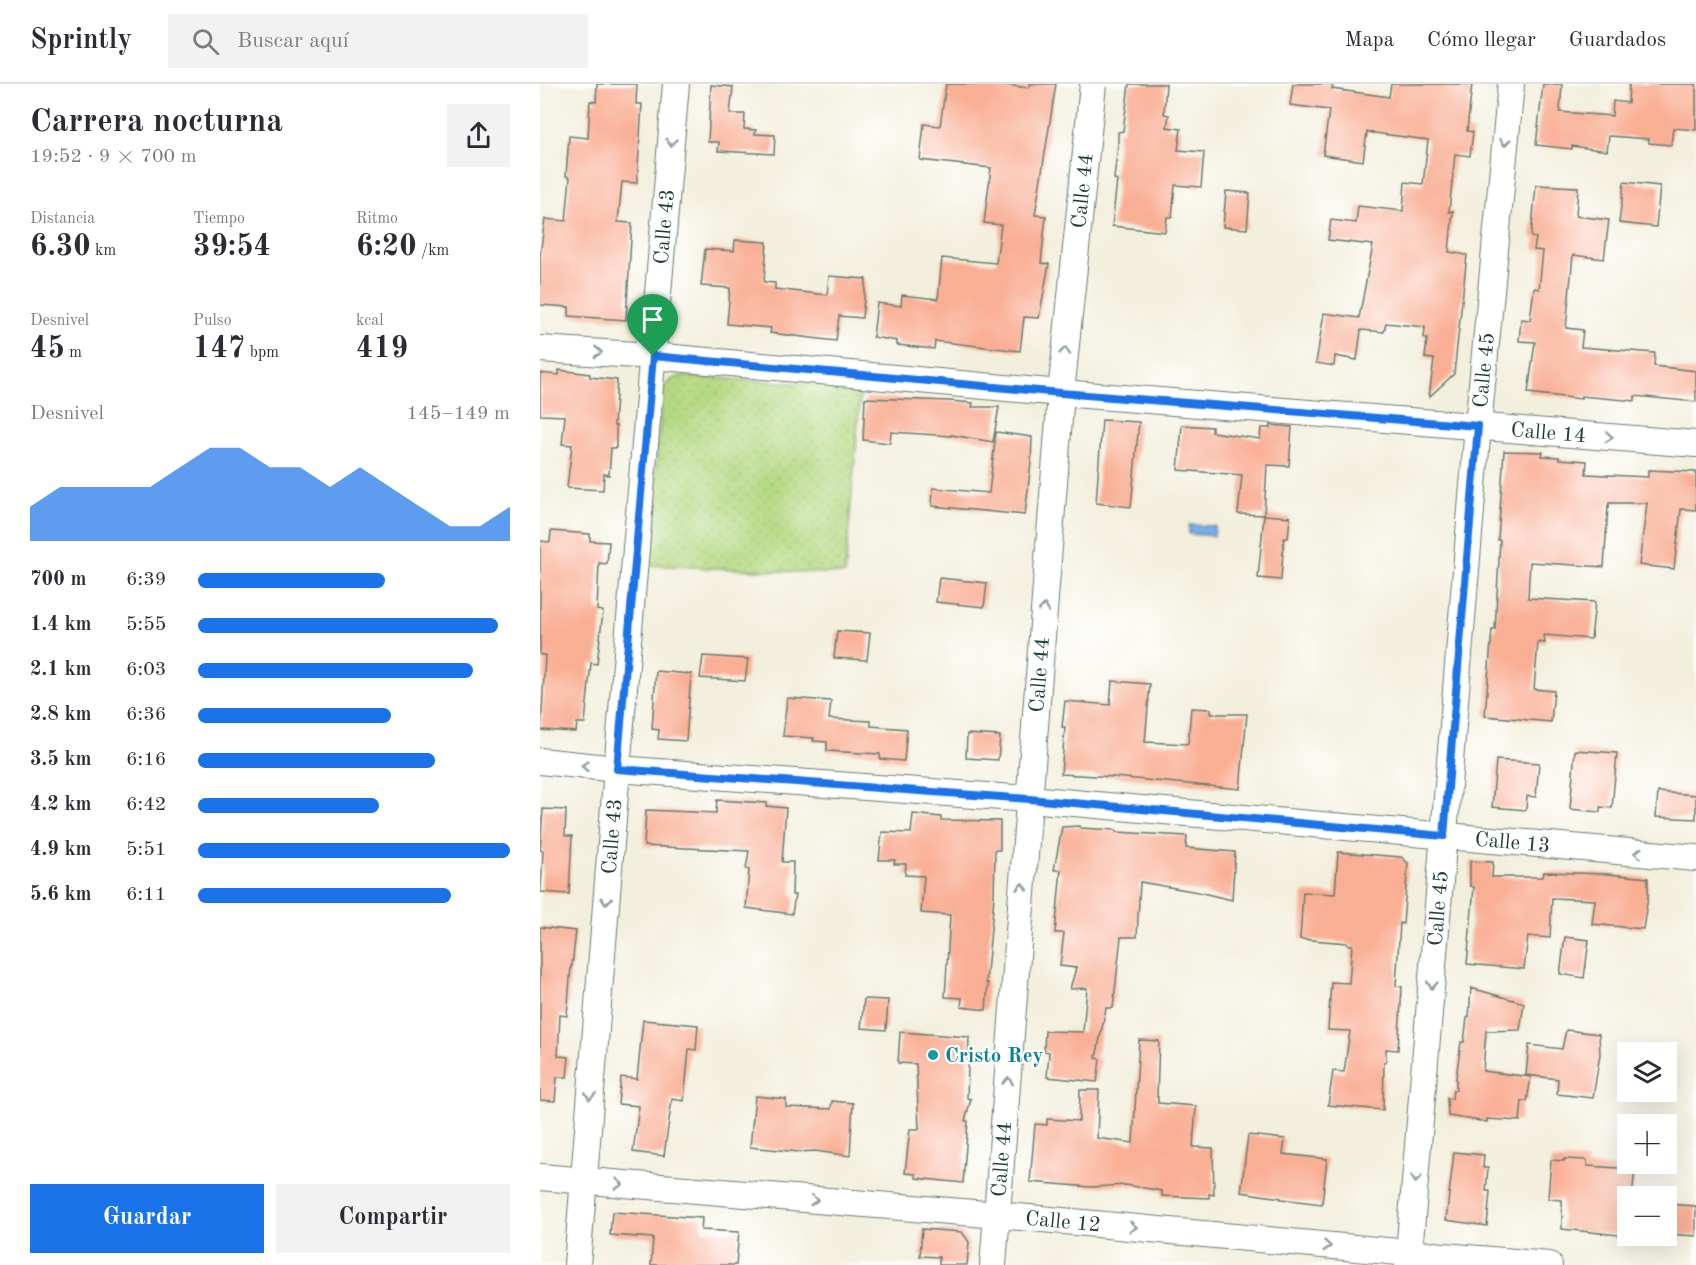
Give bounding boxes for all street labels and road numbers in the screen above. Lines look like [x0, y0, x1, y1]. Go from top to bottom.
street label: Calle 44 [1069, 152, 1098, 230]
street label: Calle 43 [651, 188, 679, 265]
street label: Calle 45 [1471, 332, 1499, 409]
street label: Calle 14 [1510, 420, 1587, 447]
street label: Calle 44 [1027, 636, 1054, 713]
street label: Calle 43 [600, 798, 627, 875]
street label: Calle 13 [1474, 829, 1551, 857]
street label: Calle 45 [1426, 870, 1453, 947]
street label: Calle 44 [989, 1121, 1016, 1198]
street label: Calle 12 [1024, 1209, 1102, 1236]

